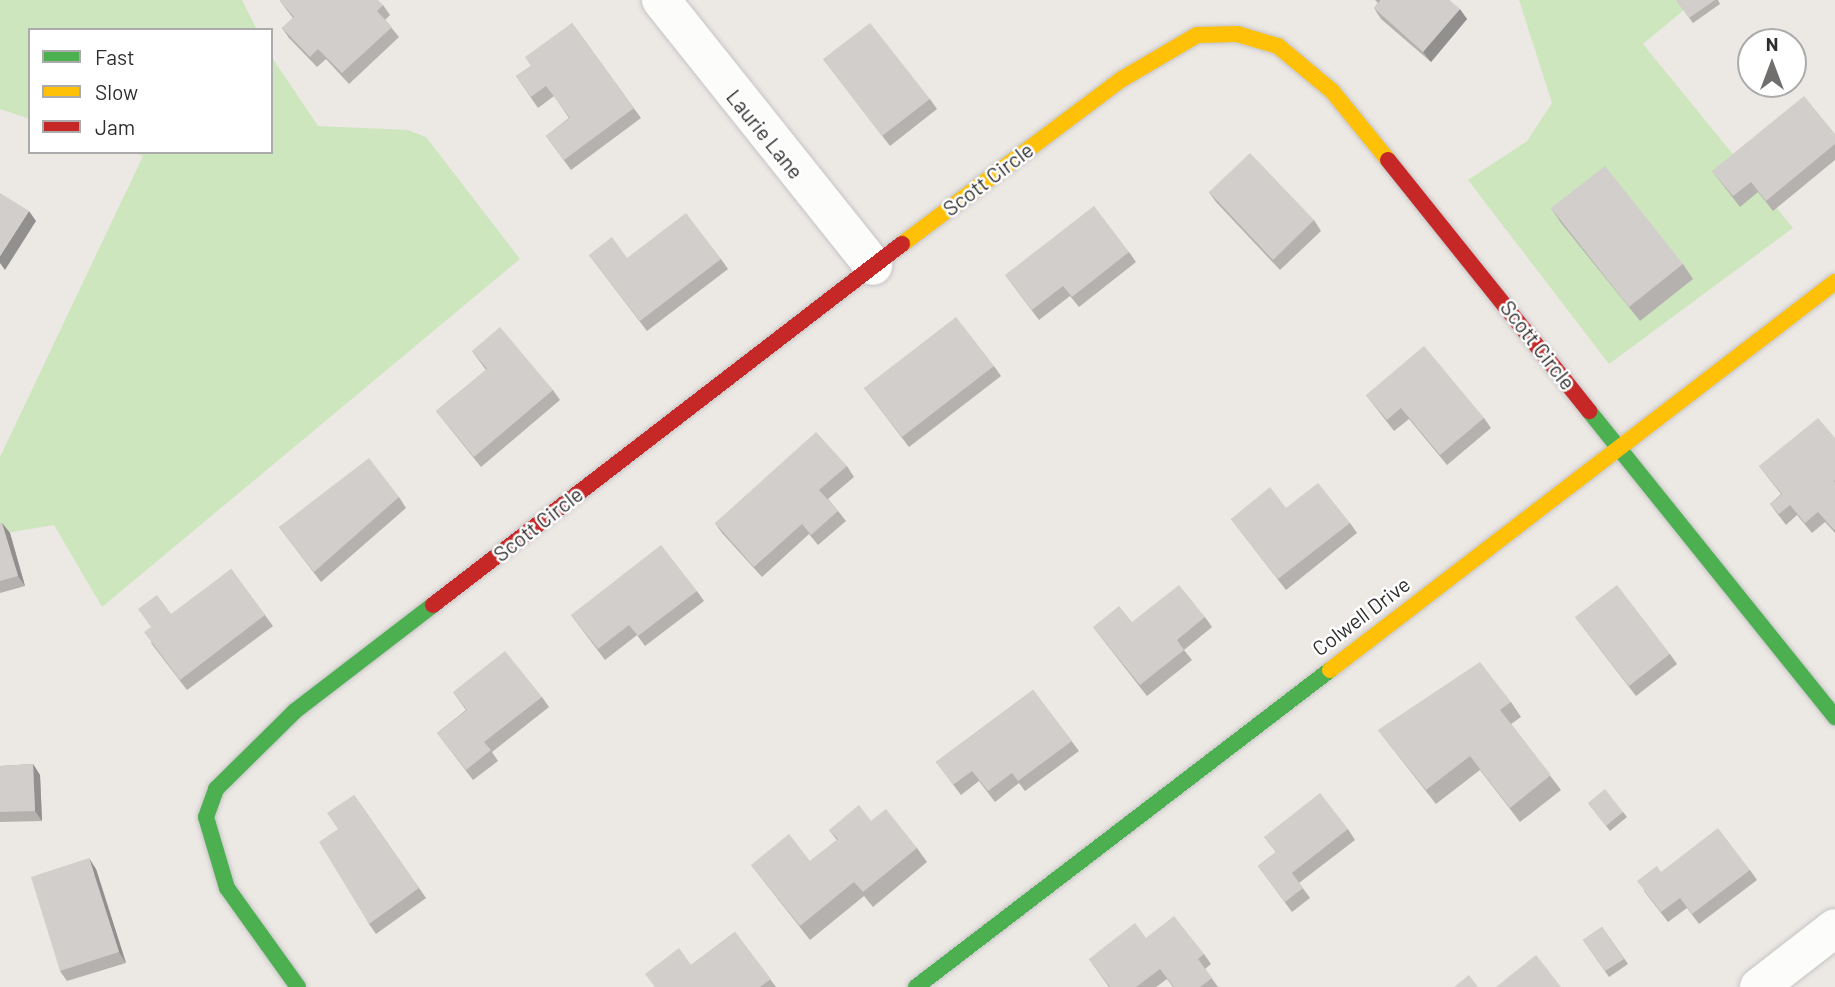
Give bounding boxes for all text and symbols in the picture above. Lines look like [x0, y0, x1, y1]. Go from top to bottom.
legend [28, 28, 273, 154]
north arrow [1737, 28, 1807, 98]
text: N [1766, 32, 1778, 55]
text: Fast [95, 44, 135, 69]
text: Slow [95, 79, 138, 104]
street label: Laurie Lane [721, 84, 809, 184]
text: Jam [95, 114, 135, 139]
street label: Scott Circle [938, 137, 1038, 221]
street label: Scott Circle [1495, 295, 1581, 395]
street label: Scott Circle [488, 481, 588, 567]
street label: Colwell Drive [1307, 571, 1415, 661]

